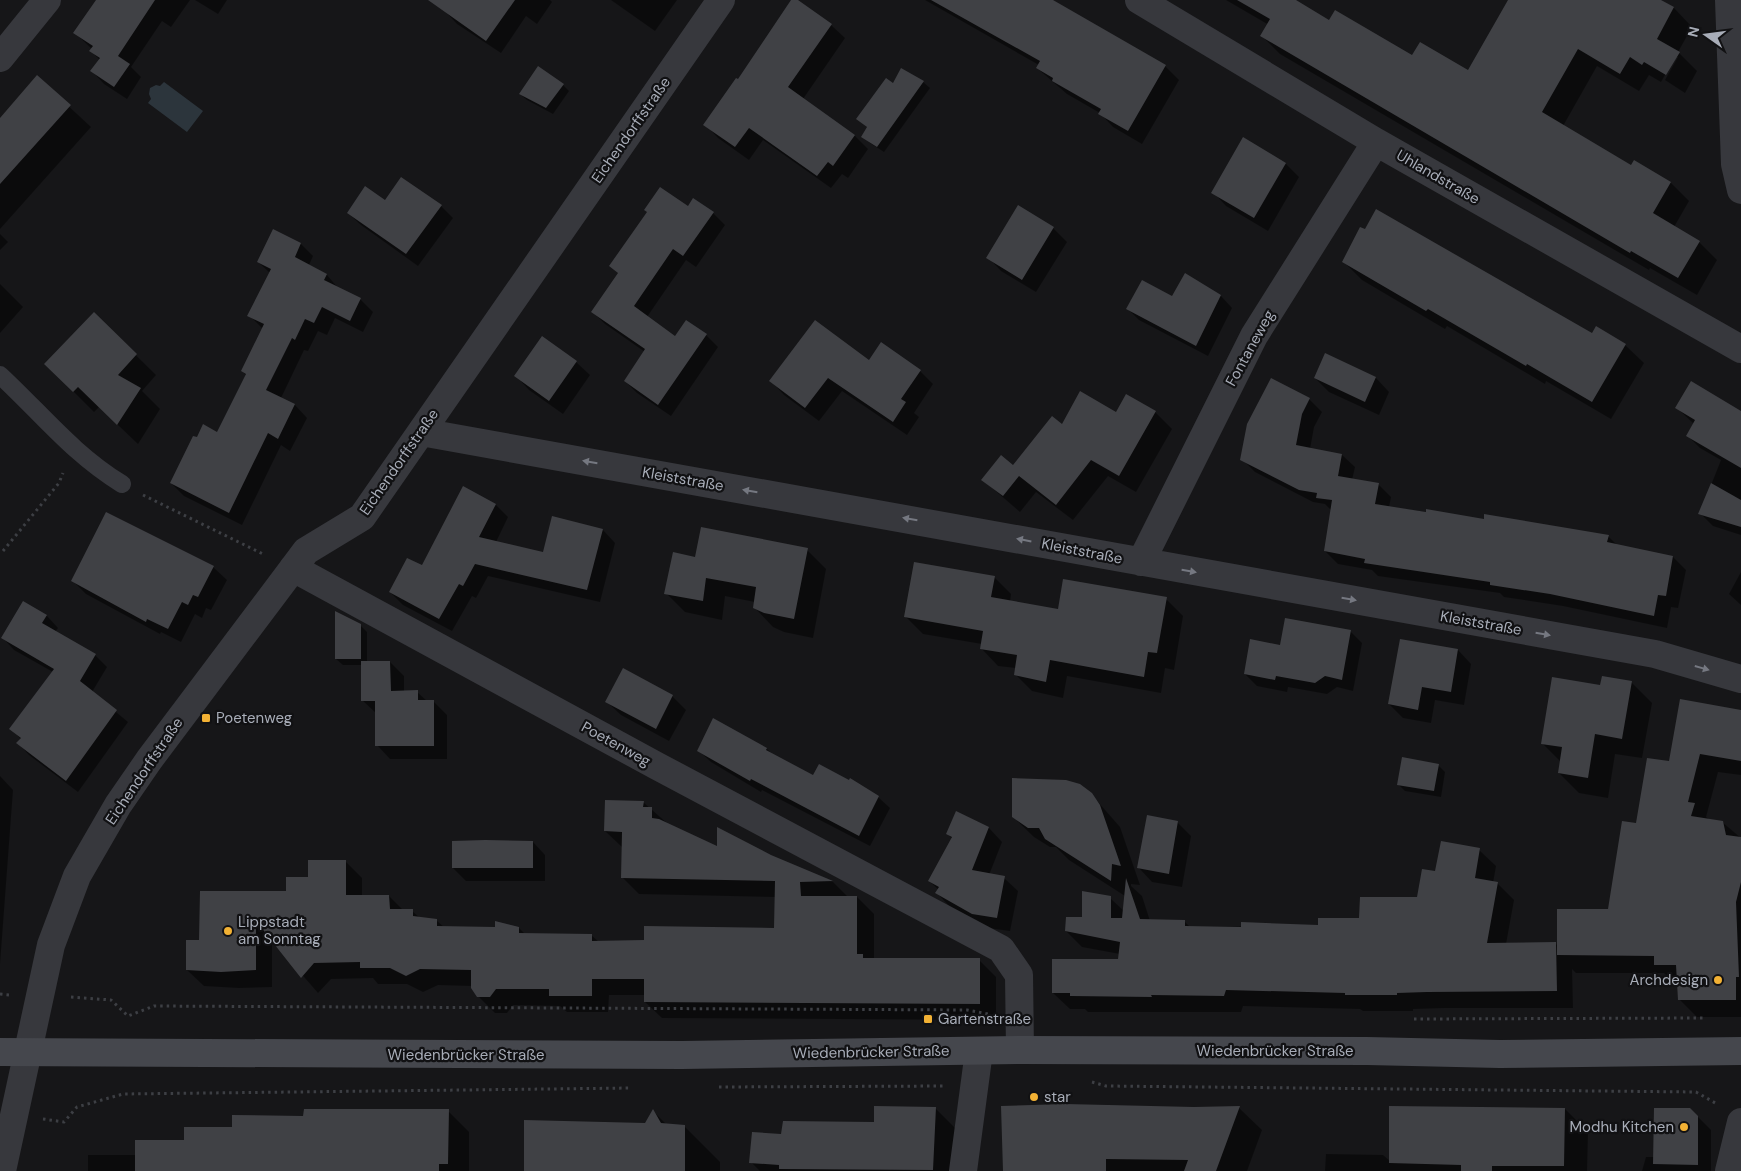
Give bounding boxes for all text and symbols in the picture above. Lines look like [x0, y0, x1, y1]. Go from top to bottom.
north arrow [1681, 10, 1731, 60]
text: N [1683, 25, 1703, 39]
street label: Eichendorffstraße [587, 73, 675, 187]
street label: Uhlandstraße [1393, 145, 1483, 209]
street label: Fontaneweg [1221, 306, 1279, 390]
street label: Eichendorffstraße [355, 405, 443, 519]
one-way arrow [582, 458, 598, 466]
street label: Kleiststraße [641, 462, 725, 496]
one-way arrow [742, 486, 758, 494]
one-way arrow [902, 515, 918, 523]
street label: Kleiststraße [1040, 533, 1124, 569]
one-way arrow [1016, 536, 1032, 544]
one-way arrow [1181, 567, 1196, 575]
one-way arrow [1341, 596, 1357, 604]
street label: Kleiststraße [1439, 606, 1523, 640]
one-way arrow [1536, 631, 1552, 639]
one-way arrow [1695, 664, 1710, 672]
place label: Poetenweg [216, 708, 292, 728]
marker: Poetenweg [200, 712, 212, 724]
street label: Eichendorffstraße [101, 714, 187, 828]
street label: Poetenweg [578, 717, 654, 771]
place label: Lippstadt am Sonntag [238, 912, 321, 949]
marker: Lippstadt am Sonntag [222, 925, 234, 937]
place label: Archdesign [1630, 970, 1708, 990]
marker: Archdesign [1712, 974, 1724, 986]
place label: Gartenstraße [938, 1009, 1031, 1029]
marker: Gartenstraße [922, 1013, 934, 1025]
street label: Wiedenbrücker Straße [792, 1041, 950, 1063]
street label: Wiedenbrücker Straße [1197, 1041, 1353, 1061]
street label: Wiedenbrücker Straße [388, 1045, 544, 1065]
place label: star [1044, 1087, 1071, 1107]
marker: star [1028, 1091, 1040, 1103]
place label: Modhu Kitchen [1570, 1117, 1674, 1137]
marker: Modhu Kitchen [1678, 1121, 1690, 1133]

